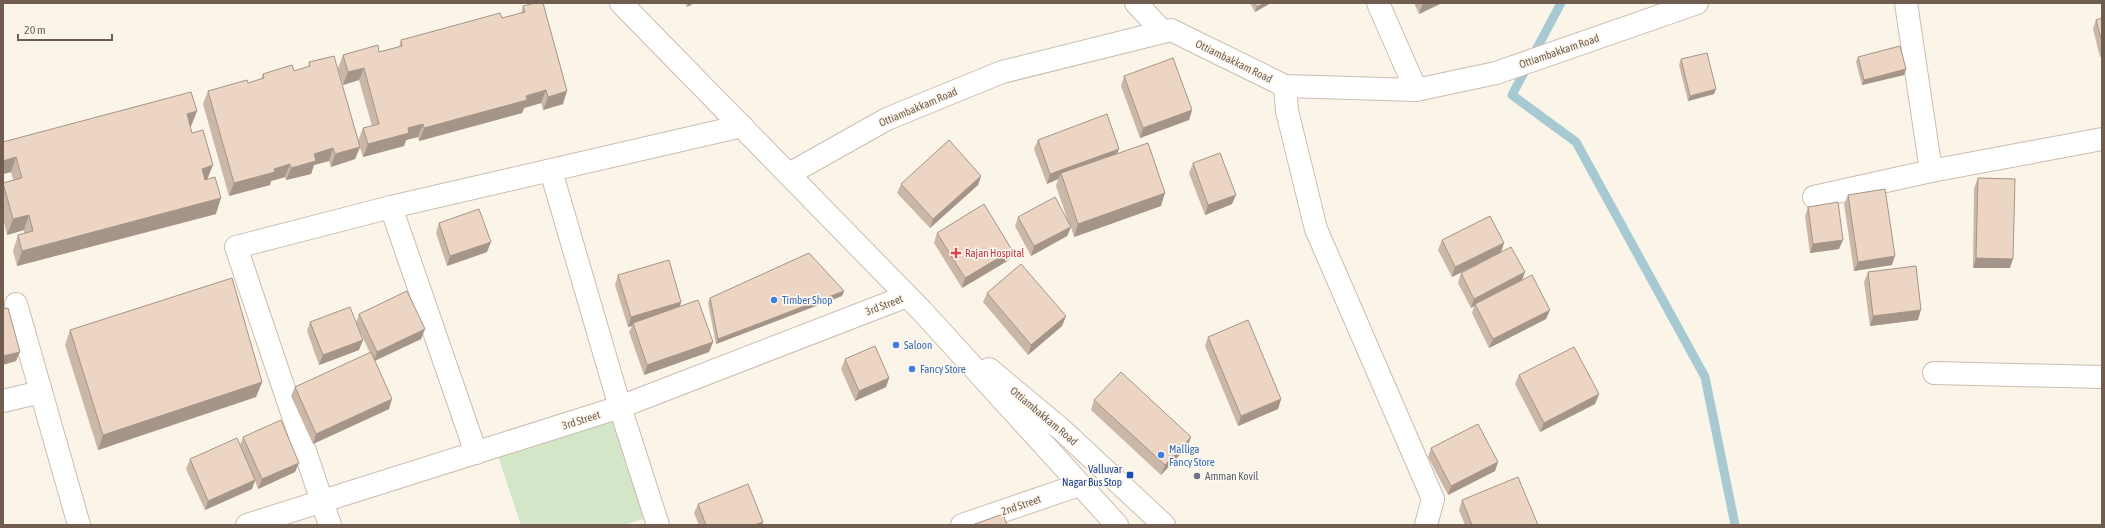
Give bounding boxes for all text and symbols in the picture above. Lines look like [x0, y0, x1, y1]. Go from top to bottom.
scale bar [18, 16, 112, 42]
text: 20 m [24, 23, 46, 37]
street label: Ottiambakkam Road [1517, 32, 1601, 70]
street label: Ottiambakkam Road [1194, 37, 1274, 85]
street label: Ottiambakkam Road [877, 85, 959, 129]
marker: Rajan Hospital [950, 247, 962, 259]
place label: Rajan Hospital [965, 247, 1025, 259]
street label: 3rd Street [864, 292, 904, 318]
place label: Timber Shop [782, 294, 832, 306]
marker: Timber Shop [769, 295, 779, 305]
place label: Saloon [904, 339, 932, 351]
marker: Saloon [891, 340, 901, 350]
place label: Fancy Store [920, 363, 966, 375]
marker: Fancy Store [907, 364, 917, 374]
street label: Ottiambakkam Road [1008, 384, 1080, 448]
street label: 3rd Street [560, 408, 602, 432]
place label: Malliga Fancy Store [1169, 443, 1215, 468]
marker: Malliga Fancy Store [1156, 450, 1166, 460]
place label: Valluvar Nagar Bus Stop [1062, 463, 1123, 488]
marker: Valluvar Nagar Bus Stop [1125, 470, 1135, 480]
place label: Amman Kovil [1205, 470, 1258, 482]
marker: Amman Kovil [1192, 471, 1202, 481]
street label: 2nd Street [999, 493, 1043, 517]

